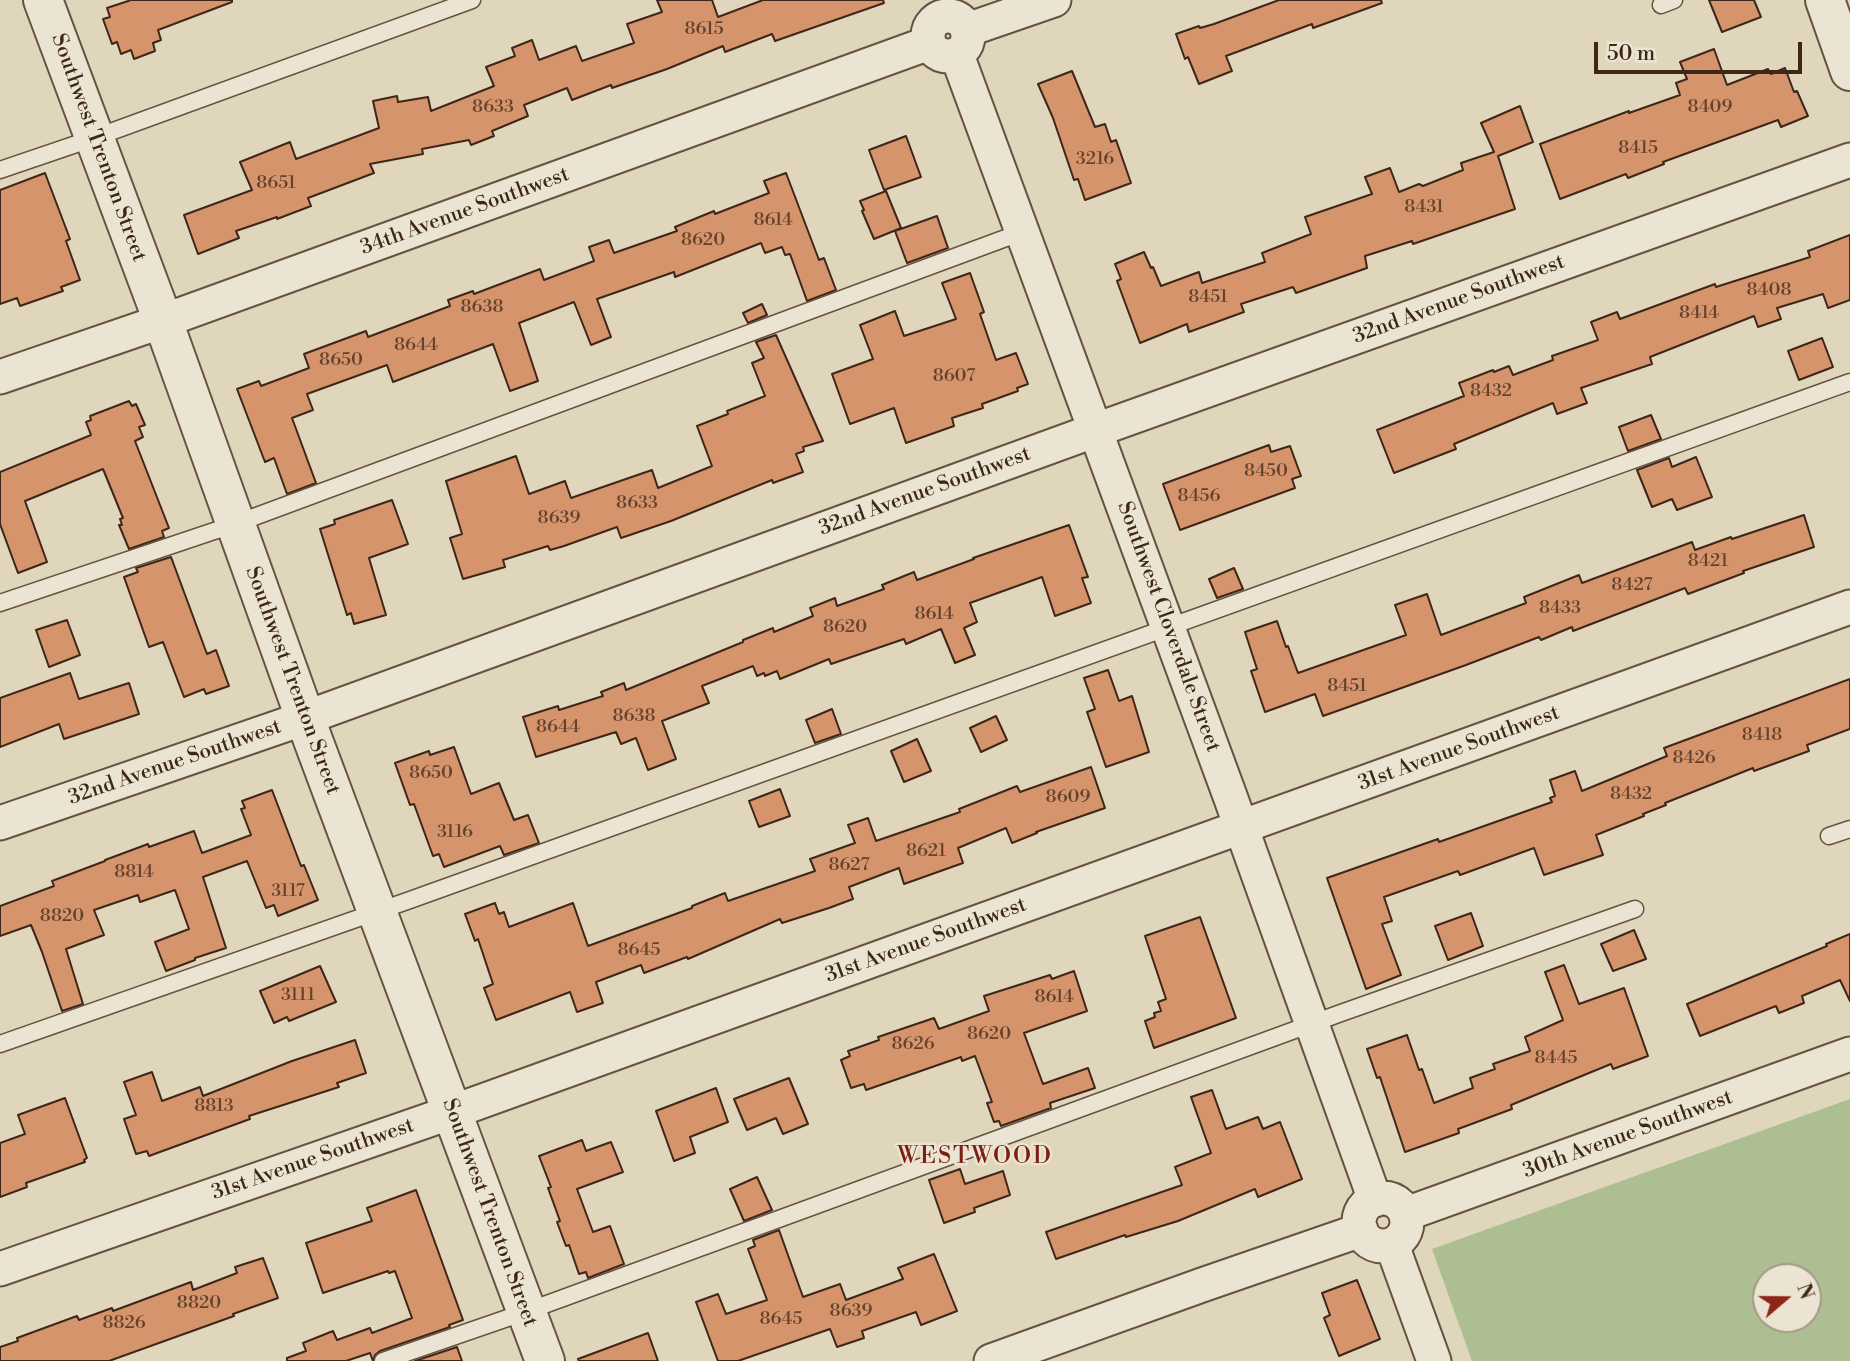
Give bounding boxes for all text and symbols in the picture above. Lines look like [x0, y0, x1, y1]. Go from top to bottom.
house number: 8615 [684, 19, 724, 41]
scale bar [1598, 28, 1806, 72]
street label: Southwest Trenton Street [45, 31, 151, 265]
text: 50 m [1607, 41, 1655, 67]
house number: 8633 [472, 97, 514, 119]
house number: 8409 [1688, 97, 1732, 119]
house number: 8415 [1618, 138, 1658, 160]
house number: 3216 [1076, 149, 1114, 171]
street label: 34th Avenue Southwest [357, 163, 573, 261]
house number: 8651 [256, 173, 296, 195]
house number: 8431 [1404, 197, 1444, 219]
house number: 8614 [753, 210, 793, 232]
house number: 8620 [681, 230, 725, 252]
street label: 32nd Avenue Southwest [1350, 250, 1568, 350]
house number: 8408 [1747, 280, 1791, 302]
house number: 8451 [1188, 287, 1228, 309]
house number: 8638 [461, 297, 503, 319]
house number: 8414 [1679, 303, 1719, 325]
house number: 8644 [394, 335, 438, 357]
house number: 8650 [319, 350, 363, 372]
house number: 8607 [933, 366, 975, 388]
house number: 8432 [1470, 381, 1512, 403]
street label: 32nd Avenue Southwest [816, 442, 1034, 542]
house number: 8450 [1244, 461, 1288, 483]
house number: 8456 [1178, 486, 1220, 508]
house number: 8633 [616, 493, 658, 515]
street label: Southwest Cloverdale Street [1111, 498, 1225, 756]
house number: 8639 [538, 508, 580, 530]
house number: 8421 [1688, 551, 1728, 573]
street label: Southwest Trenton Street [239, 564, 345, 798]
house number: 8427 [1611, 575, 1653, 597]
house number: 8433 [1539, 598, 1581, 620]
house number: 8614 [914, 604, 954, 626]
house number: 8620 [823, 617, 867, 639]
house number: 8451 [1327, 676, 1367, 698]
street label: 31st Avenue Southwest [1355, 701, 1563, 797]
house number: 8638 [613, 706, 655, 728]
street label: 32nd Avenue Southwest [65, 715, 285, 811]
house number: 8644 [536, 717, 580, 739]
house number: 8418 [1742, 725, 1782, 747]
house number: 8426 [1672, 748, 1716, 770]
house number: 8650 [409, 763, 453, 785]
house number: 8432 [1610, 784, 1652, 806]
house number: 8609 [1046, 787, 1090, 809]
house number: 3116 [437, 822, 473, 844]
house number: 8621 [906, 841, 946, 863]
house number: 8627 [828, 855, 870, 877]
house number: 8814 [114, 862, 154, 884]
house number: 3117 [271, 881, 305, 903]
street label: 31st Avenue Southwest [822, 893, 1030, 989]
house number: 8820 [40, 906, 84, 928]
house number: 8645 [618, 940, 660, 962]
house number: 3111 [281, 985, 315, 1007]
house number: 8614 [1034, 987, 1074, 1009]
house number: 8620 [967, 1024, 1011, 1046]
house number: 8626 [891, 1034, 935, 1056]
house number: 8445 [1534, 1048, 1578, 1070]
street label: 30th Avenue Southwest [1520, 1085, 1736, 1185]
house number: 8813 [194, 1096, 234, 1118]
street label: Southwest Trenton Street [436, 1096, 542, 1330]
street label: 31st Avenue Southwest [208, 1113, 418, 1207]
district label: WESTWOOD [898, 1143, 1052, 1171]
north arrow [1752, 1263, 1822, 1333]
text: N [1791, 1280, 1819, 1303]
house number: 8820 [177, 1293, 221, 1315]
house number: 8639 [830, 1301, 872, 1323]
house number: 8645 [760, 1309, 802, 1331]
house number: 8826 [102, 1313, 146, 1335]

